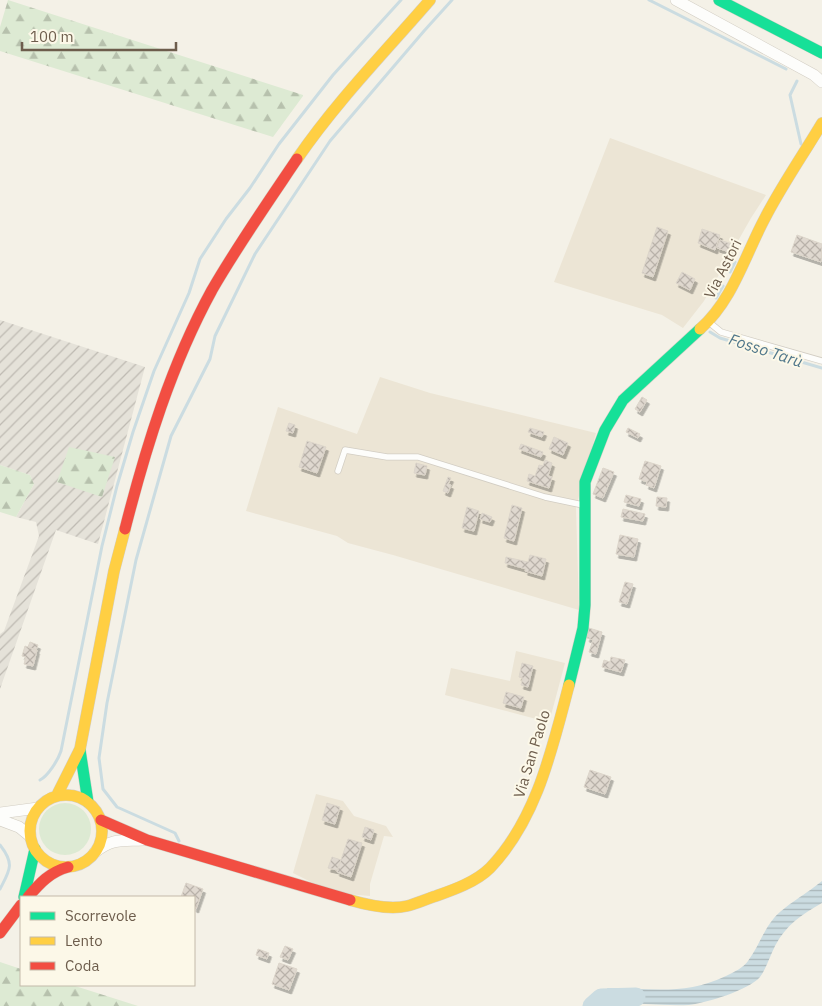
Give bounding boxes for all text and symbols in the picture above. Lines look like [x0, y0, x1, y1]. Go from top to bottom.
scale bar [22, 20, 176, 52]
text: 100 m [30, 27, 74, 46]
street label: Via Astori [700, 236, 746, 302]
water label: Fosso Tarù [727, 329, 806, 371]
street label: Via San Paolo [509, 708, 554, 800]
legend [20, 896, 195, 986]
text: Scorrevole [65, 906, 137, 925]
text: Lento [65, 931, 103, 950]
text: Coda [65, 956, 99, 975]

